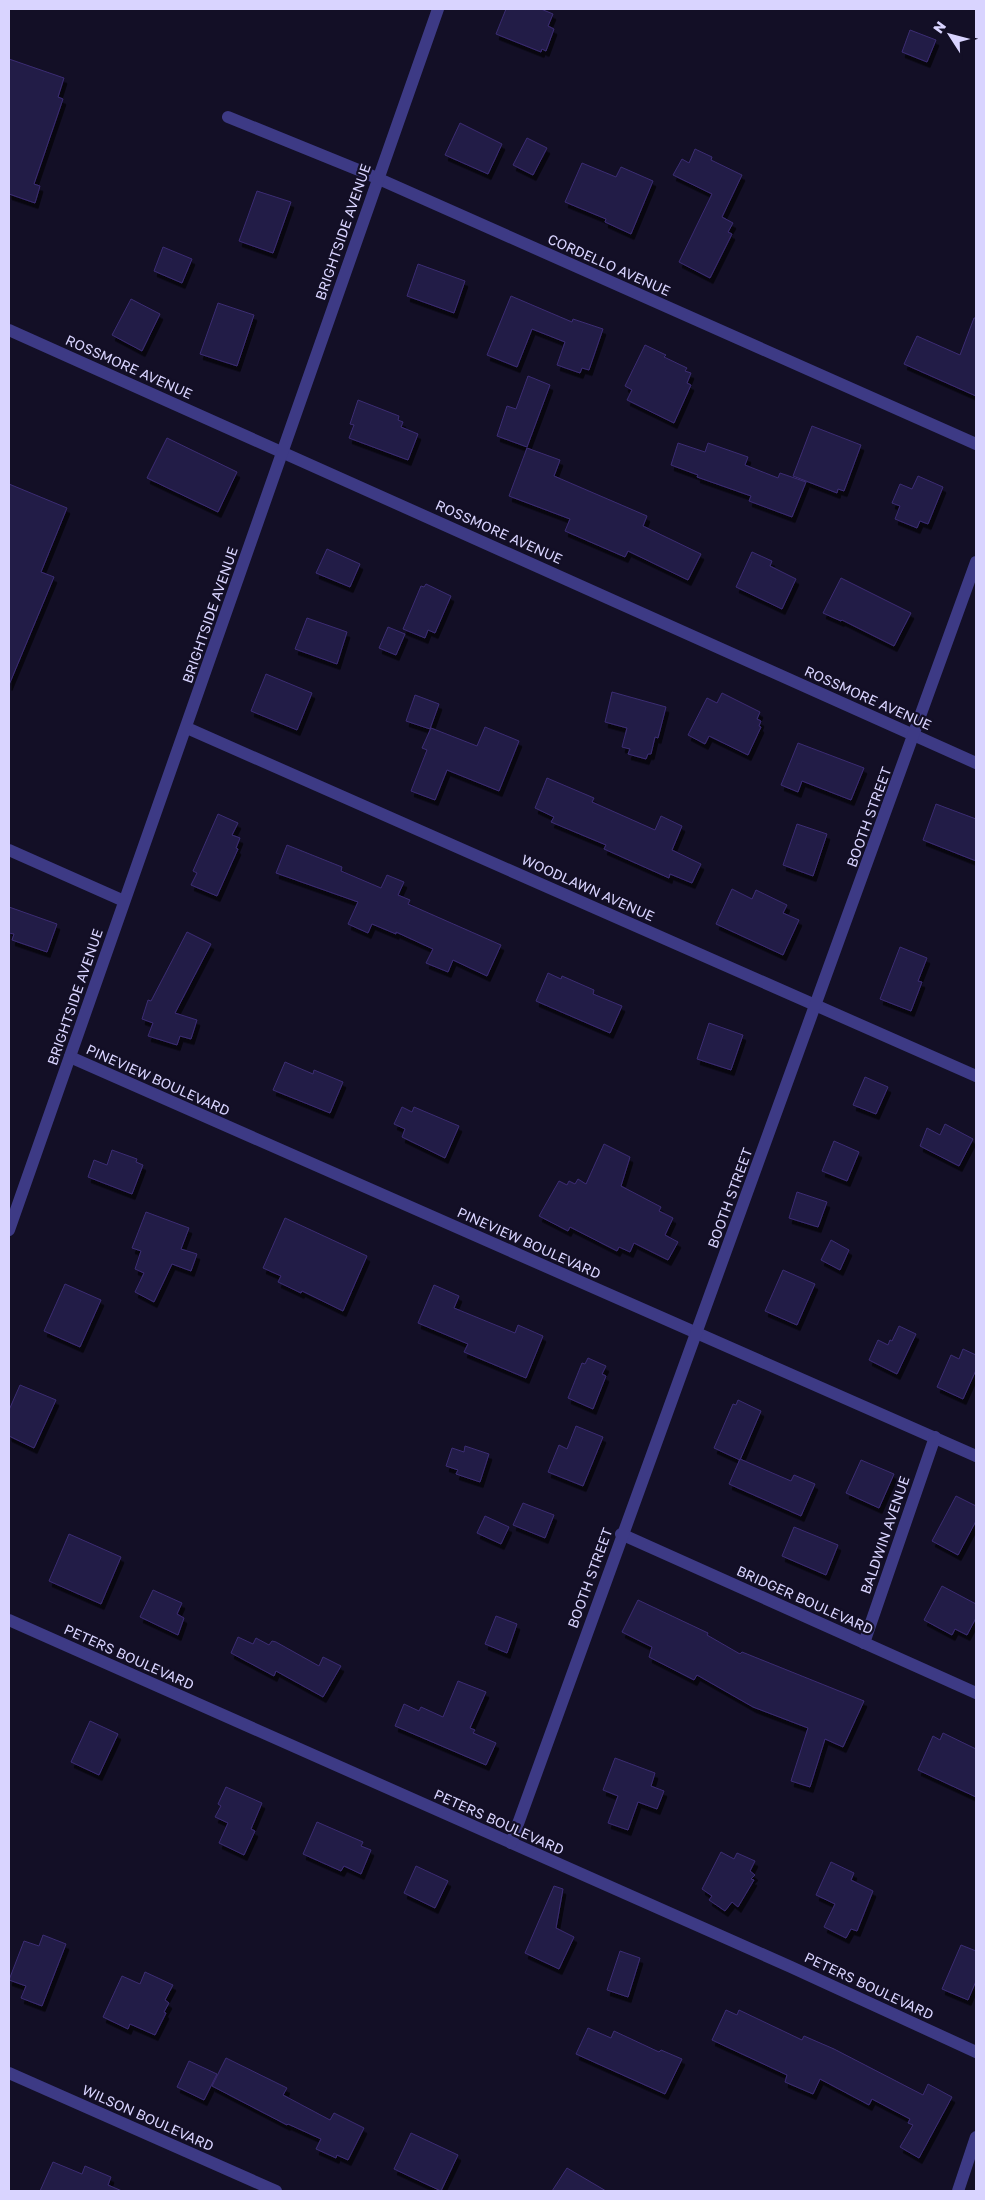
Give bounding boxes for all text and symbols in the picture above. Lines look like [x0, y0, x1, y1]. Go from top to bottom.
north arrow [925, 10, 975, 60]
text: N [929, 18, 949, 36]
street label: BRIGHTSIDE AVENUE [311, 161, 374, 302]
street label: CORDELLO AVENUE [545, 230, 673, 299]
street label: ROSSMORE AVENUE [63, 331, 195, 402]
street label: ROSSMORE AVENUE [433, 496, 565, 567]
street label: BRIGHTSIDE AVENUE [178, 544, 241, 685]
street label: ROSSMORE AVENUE [802, 662, 934, 733]
street label: BOOTH STREET [843, 764, 895, 869]
street label: WOODLAWN AVENUE [519, 851, 657, 925]
street label: BRIGHTSIDE AVENUE [43, 926, 106, 1067]
street label: PINEVIEW BOULEVARD [84, 1040, 233, 1119]
street label: BOOTH STREET [704, 1145, 756, 1250]
street label: PINEVIEW BOULEVARD [455, 1203, 604, 1282]
street label: BALDWIN AVENUE [856, 1474, 913, 1596]
street label: BOOTH STREET [564, 1525, 616, 1630]
street label: BRIDGER BOULEVARD [734, 1562, 876, 1637]
street label: PETERS BOULEVARD [62, 1620, 197, 1693]
street label: PETERS BOULEVARD [432, 1785, 567, 1858]
street label: PETERS BOULEVARD [802, 1948, 936, 2023]
street label: WILSON BOULEVARD [80, 2081, 217, 2154]

